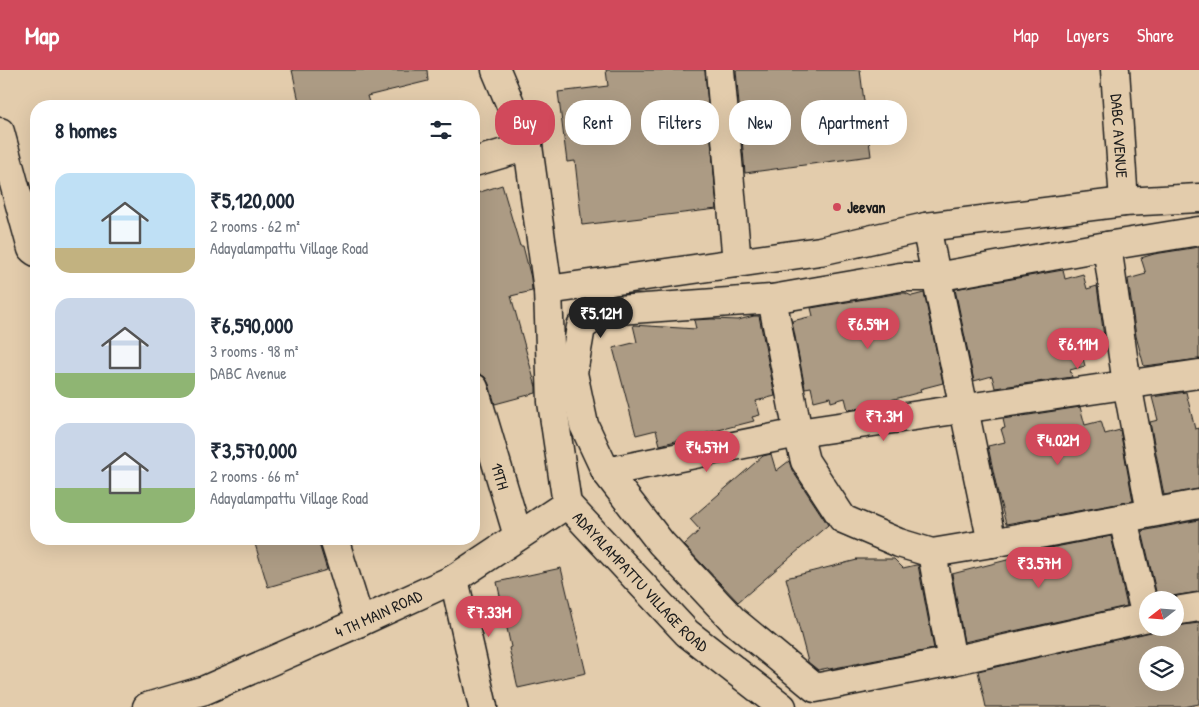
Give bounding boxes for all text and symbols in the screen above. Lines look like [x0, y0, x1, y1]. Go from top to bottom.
text: Map [25, 19, 59, 51]
text: Map [1013, 23, 1039, 48]
text: Layers [1067, 23, 1109, 48]
text: Share [1137, 23, 1174, 48]
street label: DABC AVENUE [1106, 93, 1133, 179]
chip: Buy [495, 100, 555, 145]
chip: Rent [565, 100, 631, 145]
chip: Filters [641, 100, 719, 145]
chip: New [729, 100, 791, 145]
chip: Apartment [801, 100, 907, 145]
text: 8 homes [55, 116, 117, 145]
icon: filters [427, 116, 455, 144]
text: ₹5,120,000 [210, 186, 294, 215]
icon: home [95, 193, 155, 253]
place label: Jeevan [847, 196, 886, 218]
marker: Jeevan [831, 201, 843, 213]
text: 2 rooms · 62 m² [210, 215, 300, 237]
text: Adayalampattu Village Road [210, 237, 368, 259]
pin: ₹5.12M [560, 296, 642, 339]
text: ₹5.12M [580, 302, 622, 324]
pin: ₹6.59M [827, 308, 909, 350]
text: ₹6,590,000 [210, 311, 293, 340]
text: ₹6.59M [847, 313, 889, 335]
icon: home [95, 318, 155, 378]
pin: ₹6.11M [1037, 328, 1119, 370]
text: ₹6.11M [1058, 333, 1098, 355]
text: 3 rooms · 98 m² [210, 340, 299, 362]
text: DABC Avenue [210, 362, 287, 384]
pin: ₹7.3M [849, 400, 919, 442]
text: ₹7.3M [865, 405, 903, 427]
pin: ₹4.02M [1017, 424, 1099, 466]
text: ₹4.02M [1037, 429, 1079, 451]
pin: ₹4.57M [666, 430, 748, 473]
text: ₹3,570,000 [210, 436, 297, 465]
text: ₹4.57M [686, 436, 728, 458]
icon: home [95, 443, 155, 503]
street label: 19TH [486, 460, 515, 492]
text: 2 rooms · 66 m² [210, 465, 299, 487]
text: Adayalampattu Village Road [210, 487, 368, 509]
street label: ADAYALAMPATTU VILLAGE ROAD [568, 506, 713, 657]
pin: ₹3.57M [998, 546, 1080, 589]
text: ₹3.57M [1017, 552, 1061, 574]
street label: 4 TH MAIN ROAD [331, 584, 426, 643]
north arrow [1139, 591, 1184, 636]
map controls [1139, 591, 1184, 691]
pin: ₹7.33M [448, 596, 530, 638]
text: ₹7.33M [467, 601, 511, 623]
button: layers [1139, 646, 1184, 691]

